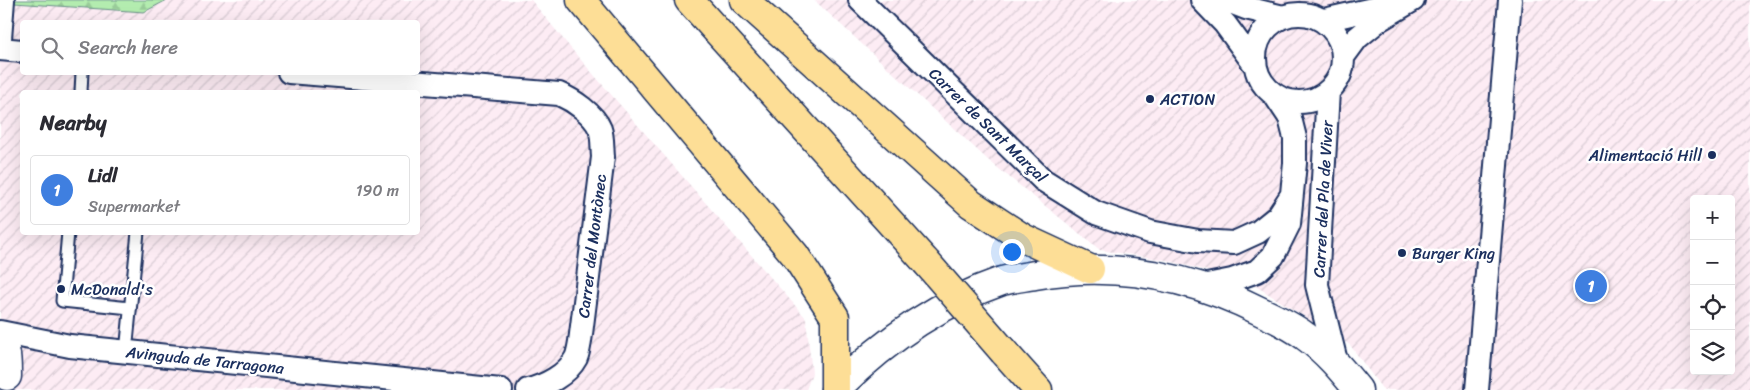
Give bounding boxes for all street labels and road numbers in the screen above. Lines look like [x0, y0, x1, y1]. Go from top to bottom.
street label: Carrer de Sant Marçal [922, 60, 1055, 190]
street label: Carrer del Pla de Viver [1304, 118, 1342, 278]
street label: Carrer del Montònec [569, 172, 615, 320]
street label: Avinguda de Tarragona [124, 337, 286, 383]

